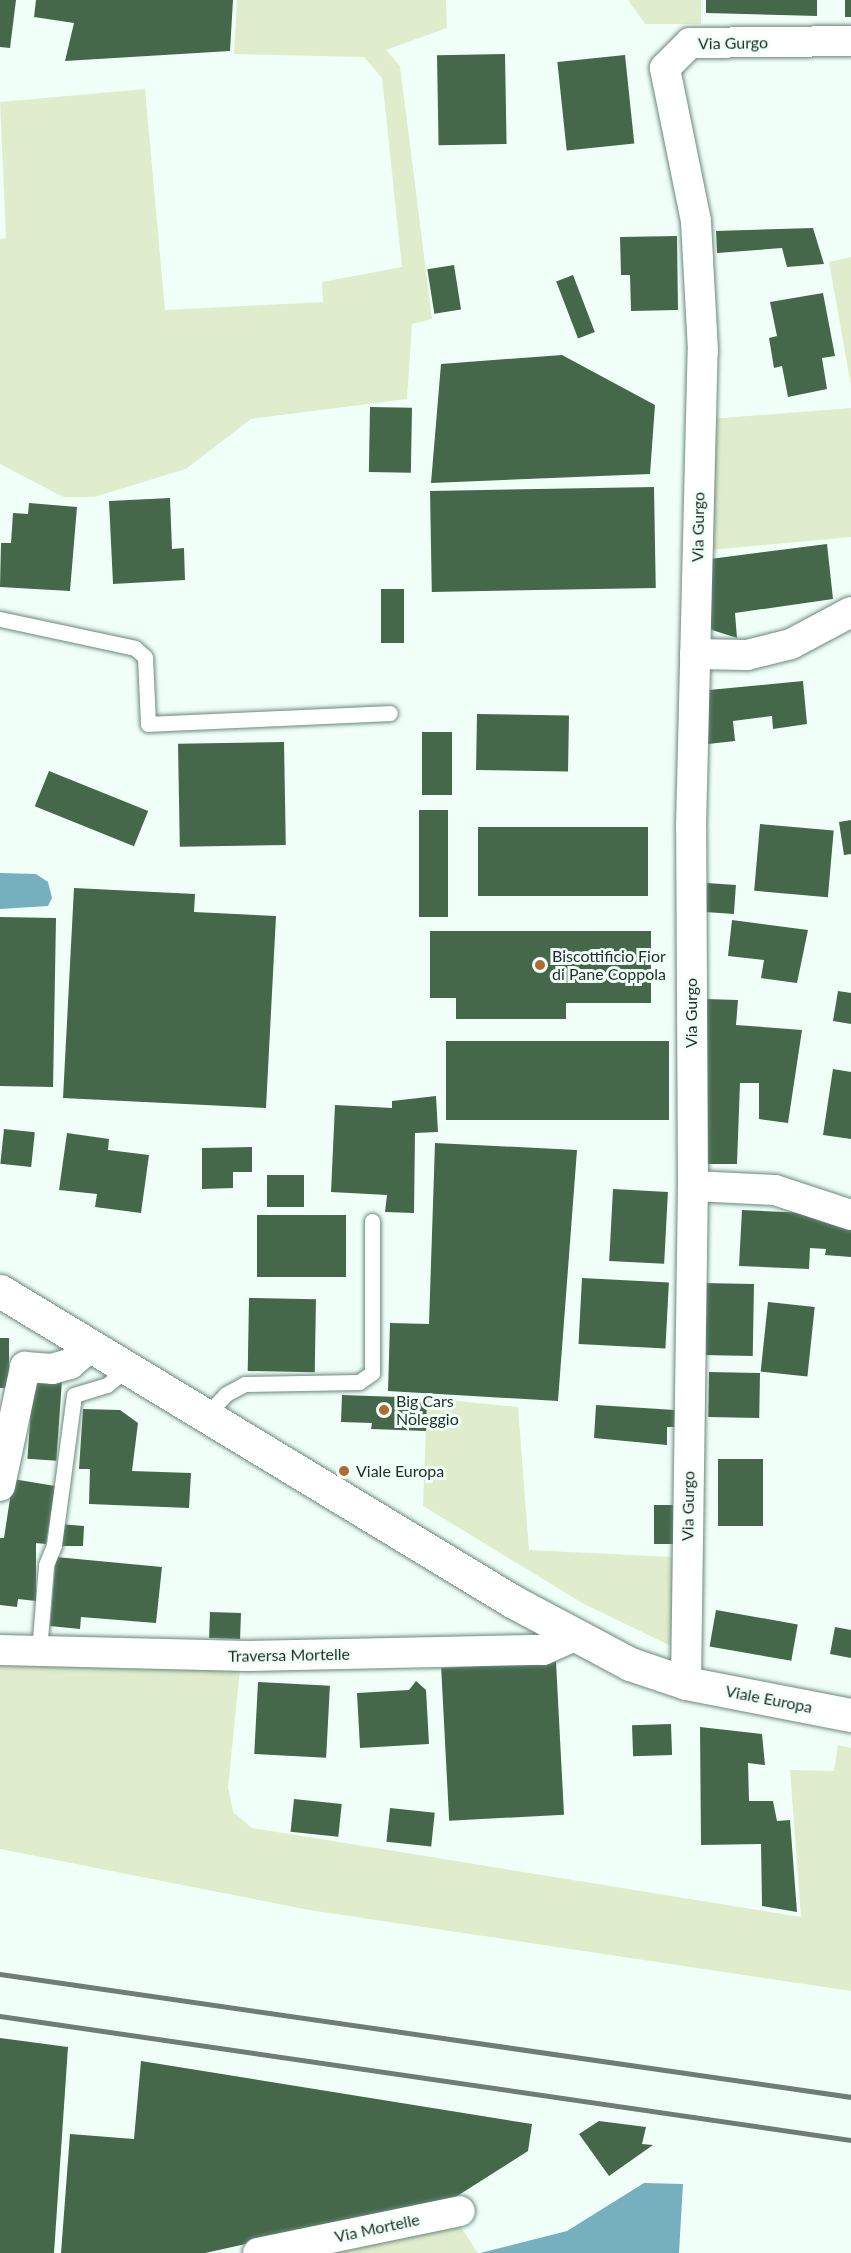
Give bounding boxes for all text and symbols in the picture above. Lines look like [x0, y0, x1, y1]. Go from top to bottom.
street label: Via Gurgo [698, 33, 768, 53]
street label: Via Gurgo [688, 492, 708, 562]
place label: Biscottificio Fior di Pane Coppola [552, 946, 666, 984]
marker: Biscottificio Fior di Pane Coppola [533, 958, 547, 972]
street label: Via Gurgo [681, 978, 701, 1048]
place label: Big Cars Noleggio [396, 1391, 459, 1429]
marker: Big Cars Noleggio [377, 1403, 391, 1417]
place label: Viale Europa [356, 1461, 444, 1481]
marker: Viale Europa [337, 1464, 351, 1478]
street label: Via Gurgo [678, 1471, 698, 1541]
street label: Traversa Mortelle [228, 1644, 350, 1666]
street label: Viale Europa [724, 1681, 814, 1717]
street label: Via Mortelle [333, 2210, 421, 2246]

